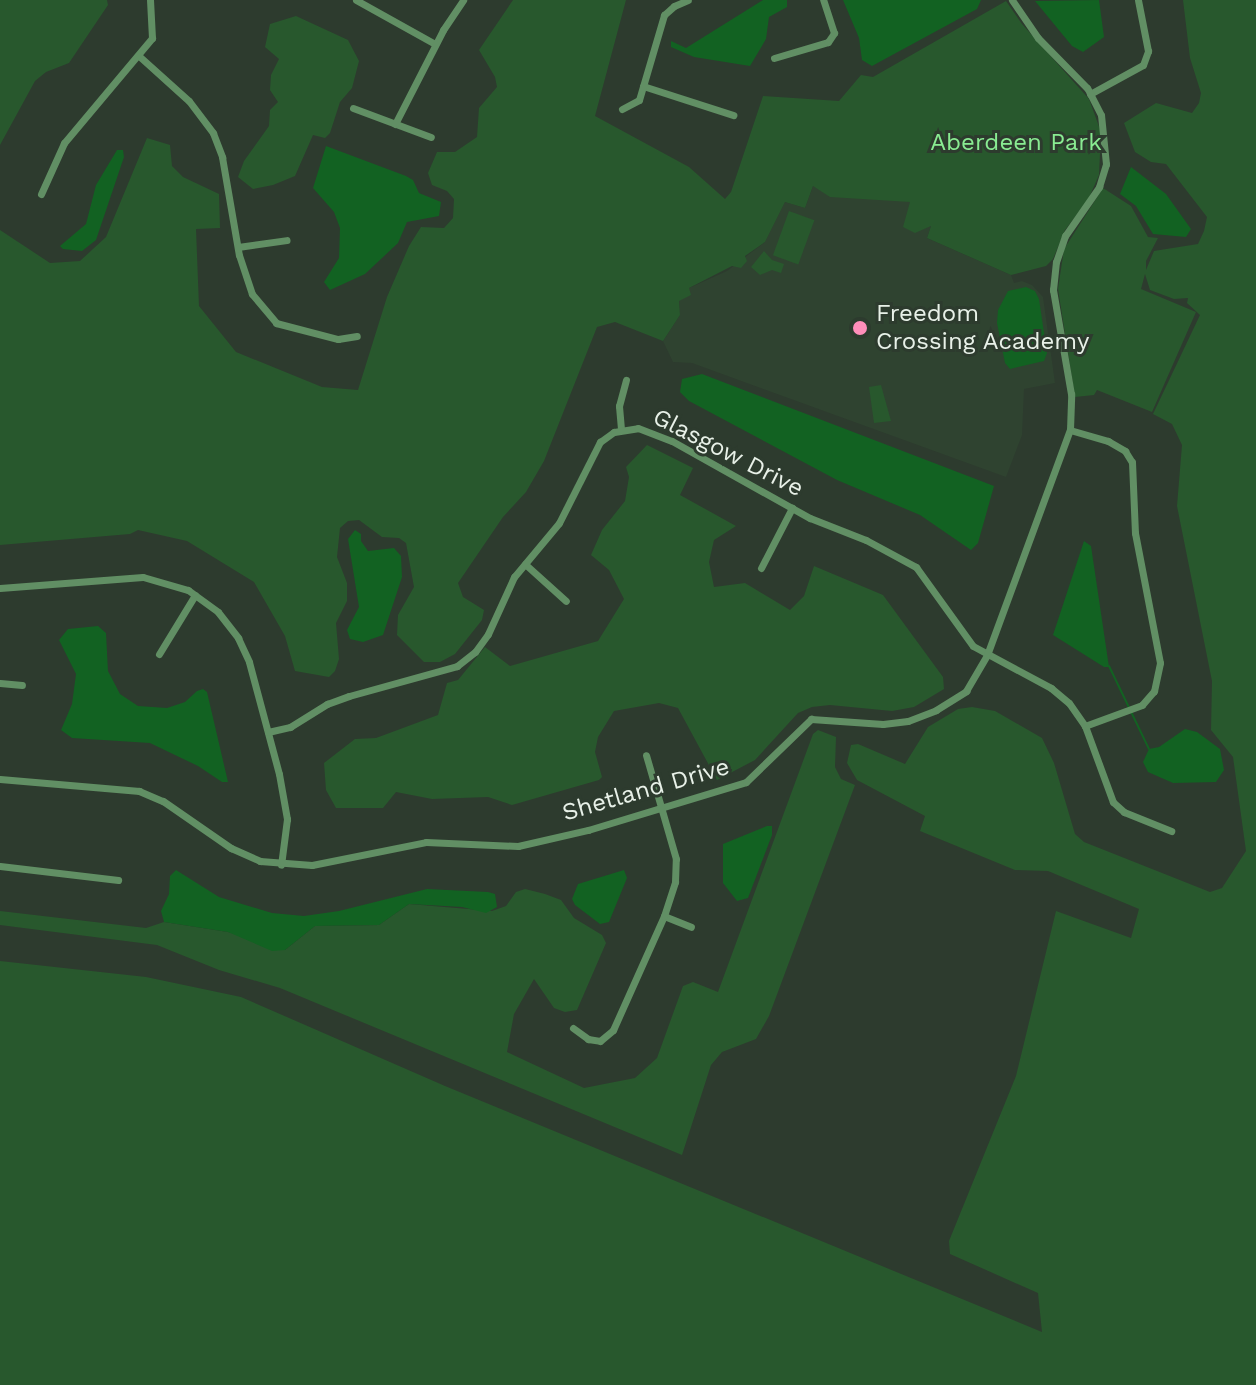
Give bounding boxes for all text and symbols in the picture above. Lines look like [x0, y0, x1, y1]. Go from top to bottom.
park label: Aberdeen Park [930, 129, 1102, 157]
place label: Freedom Crossing Academy [876, 300, 1090, 356]
marker: Freedom Crossing Academy [851, 319, 869, 337]
street label: Glasgow Drive [648, 403, 808, 503]
street label: Shetland Drive [559, 752, 733, 828]

